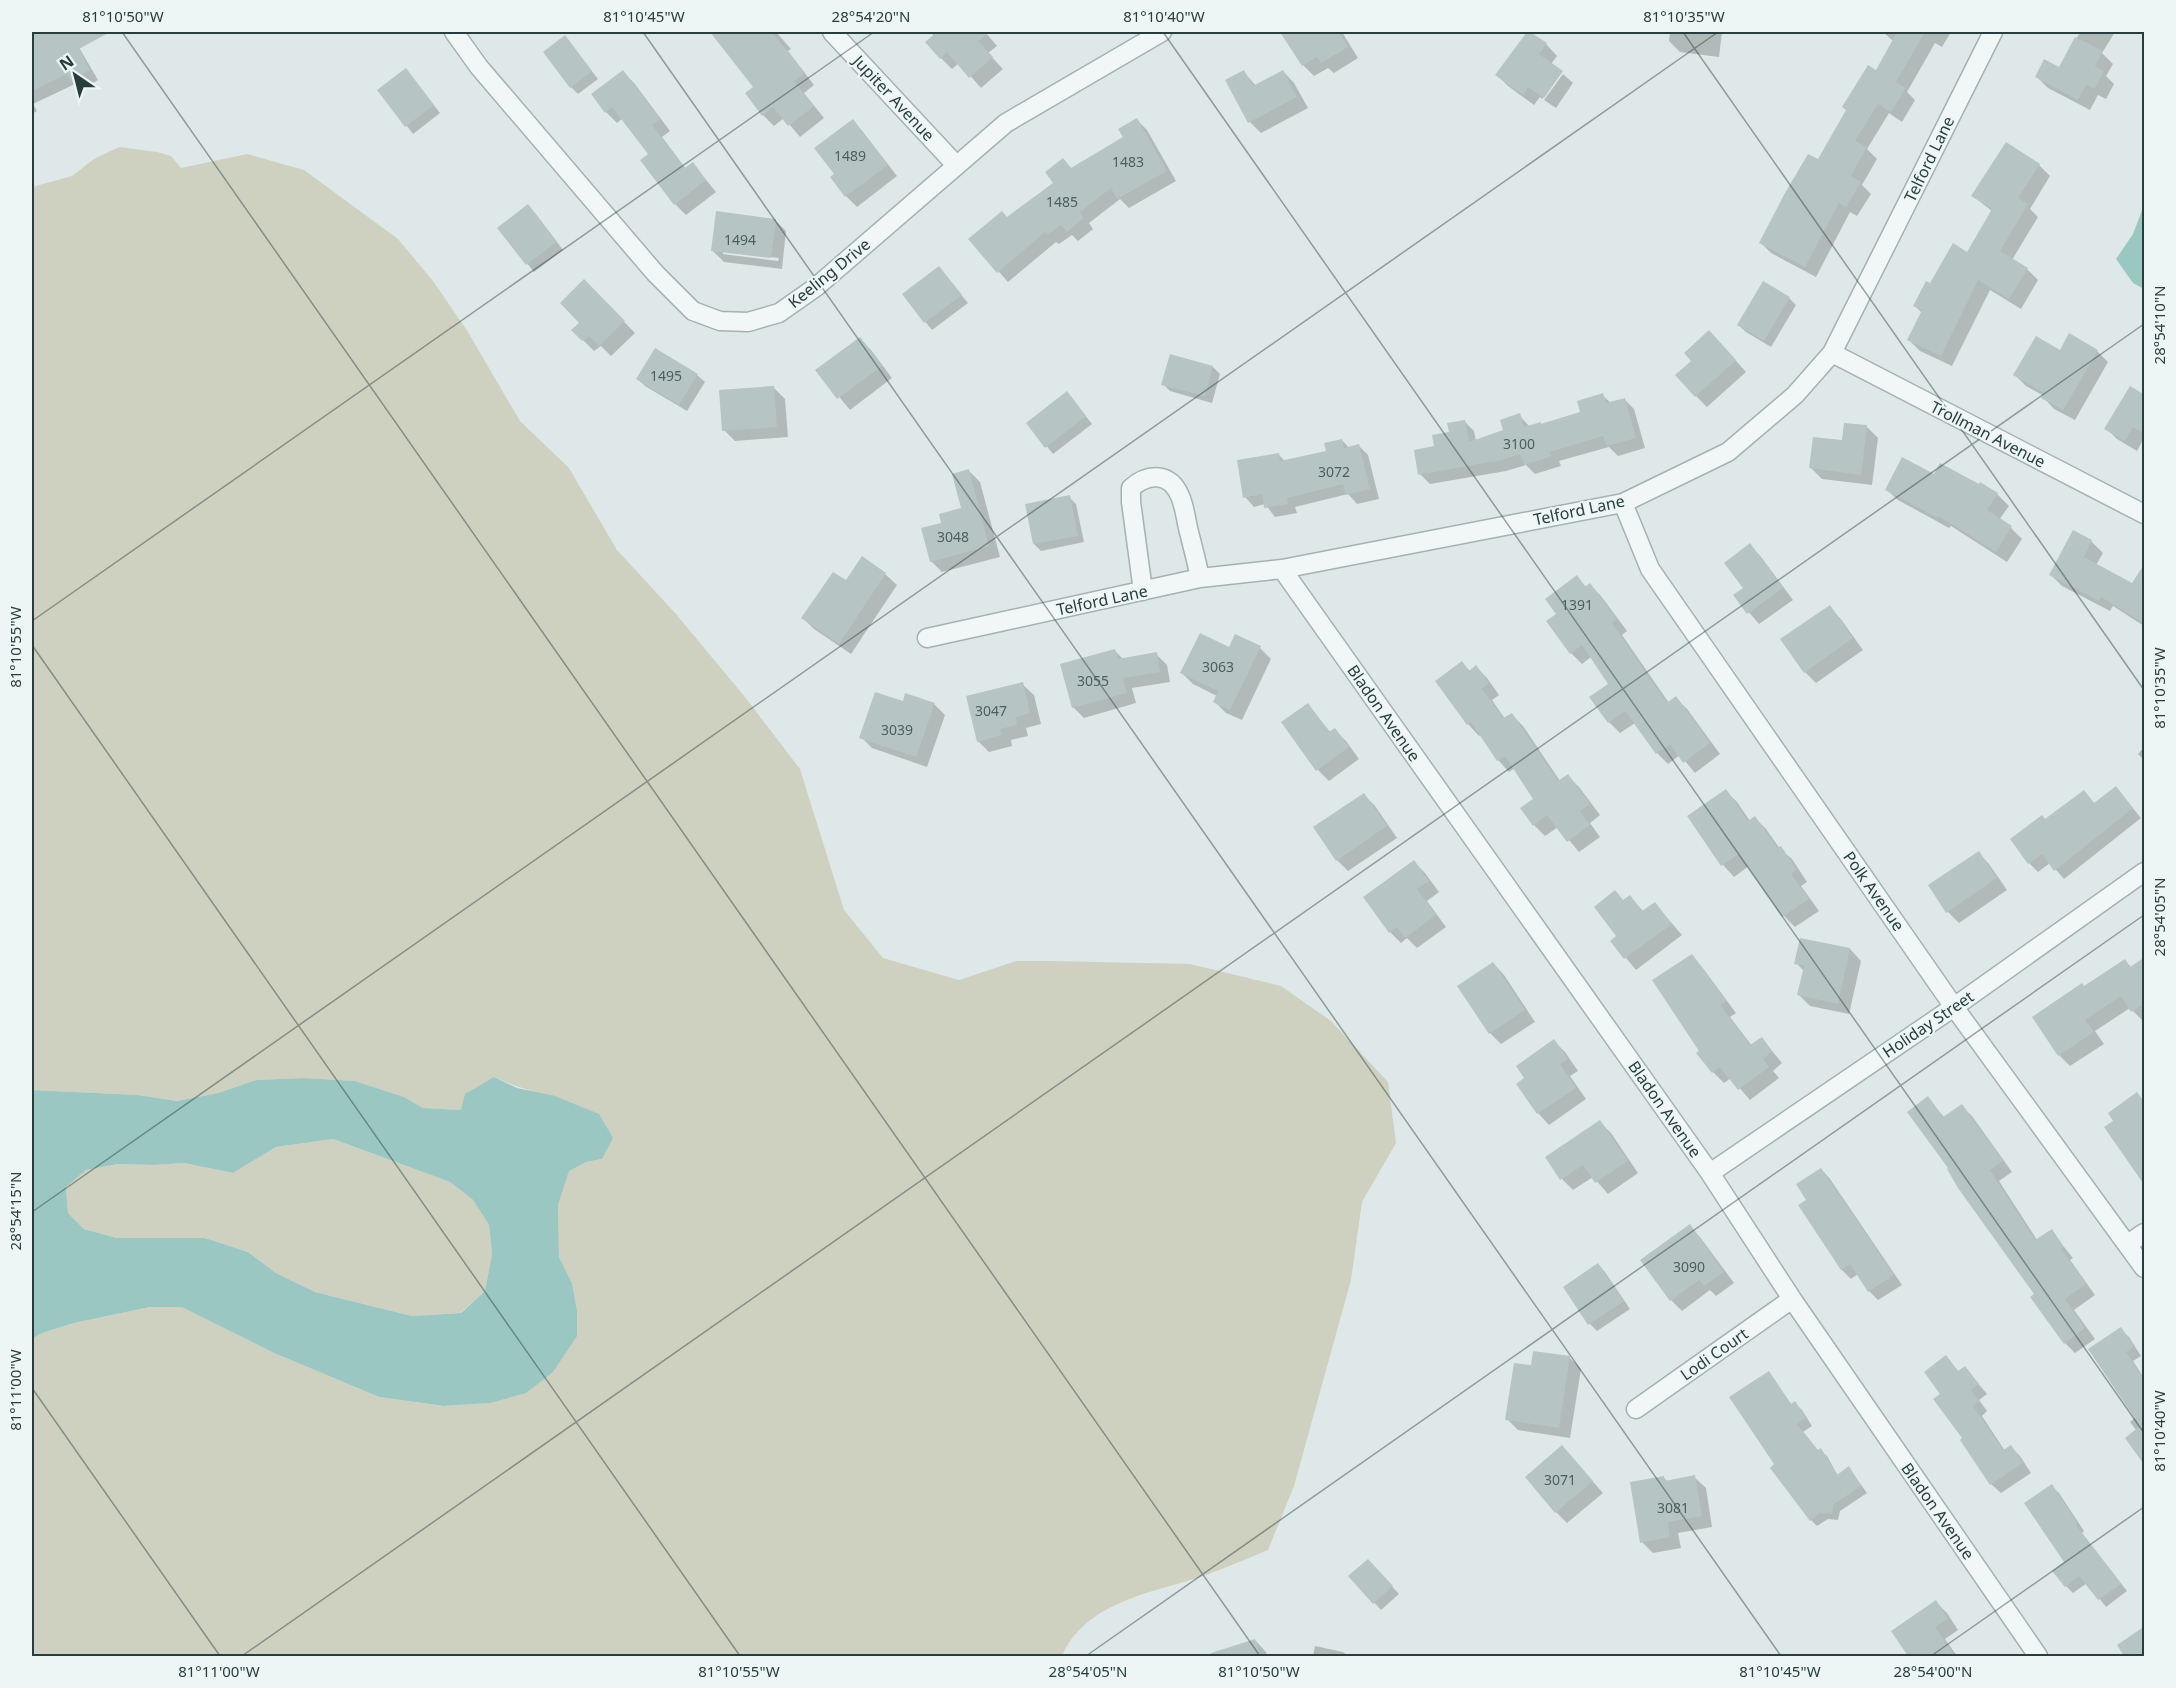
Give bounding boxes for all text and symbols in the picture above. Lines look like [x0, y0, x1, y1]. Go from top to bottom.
text: 81°10'50"W [82, 6, 164, 26]
text: 81°10'45"W [603, 6, 685, 26]
text: 28°54'20"N [832, 6, 910, 26]
text: 81°10'40"W [1123, 6, 1205, 26]
text: 81°10'35"W [1643, 6, 1725, 26]
north arrow [45, 45, 105, 105]
street label: Jupiter Avenue [847, 49, 940, 146]
text: N [55, 50, 78, 75]
street label: Telford Lane [1899, 113, 1959, 205]
house number: 1489 [834, 146, 866, 165]
house number: 1483 [1112, 152, 1144, 171]
house number: 1485 [1046, 192, 1078, 211]
house number: 1494 [724, 230, 756, 249]
street label: Keeling Drive [783, 233, 875, 313]
text: 28°54'10"N [2149, 286, 2169, 364]
house number: 1495 [650, 366, 682, 385]
street label: Trollman Avenue [1927, 395, 2049, 473]
house number: 3100 [1503, 434, 1535, 453]
house number: 3072 [1318, 462, 1350, 481]
street label: Telford Lane [1531, 490, 1627, 530]
house number: 3048 [937, 527, 969, 546]
street label: Telford Lane [1054, 580, 1150, 620]
house number: 1391 [1561, 595, 1593, 614]
text: 81°10'55"W [5, 606, 25, 688]
text: 81°10'35"W [2149, 647, 2169, 729]
house number: 3063 [1202, 657, 1234, 676]
street label: Bladon Avenue [1343, 660, 1425, 766]
house number: 3055 [1077, 671, 1109, 690]
house number: 3047 [975, 701, 1007, 720]
house number: 3039 [881, 720, 913, 739]
street label: Polk Avenue [1838, 847, 1910, 935]
text: 28°54'05"N [2149, 878, 2169, 956]
street label: Holiday Street [1878, 985, 1978, 1063]
street label: Bladon Avenue [1624, 1056, 1706, 1162]
text: 28°54'15"N [5, 1172, 25, 1250]
house number: 3090 [1673, 1257, 1705, 1276]
street label: Lodi Court [1676, 1322, 1753, 1385]
text: 81°11'00"W [5, 1349, 25, 1431]
text: 81°10'40"W [2149, 1390, 2169, 1472]
street label: Bladon Avenue [1897, 1458, 1979, 1564]
house number: 3071 [1544, 1470, 1576, 1489]
house number: 3081 [1657, 1498, 1689, 1517]
text: 81°11'00"W [178, 1661, 260, 1681]
text: 81°10'55"W [698, 1661, 780, 1681]
text: 28°54'05"N [1049, 1661, 1127, 1681]
text: 81°10'50"W [1218, 1661, 1300, 1681]
text: 81°10'45"W [1739, 1661, 1821, 1681]
text: 28°54'00"N [1894, 1661, 1972, 1681]

